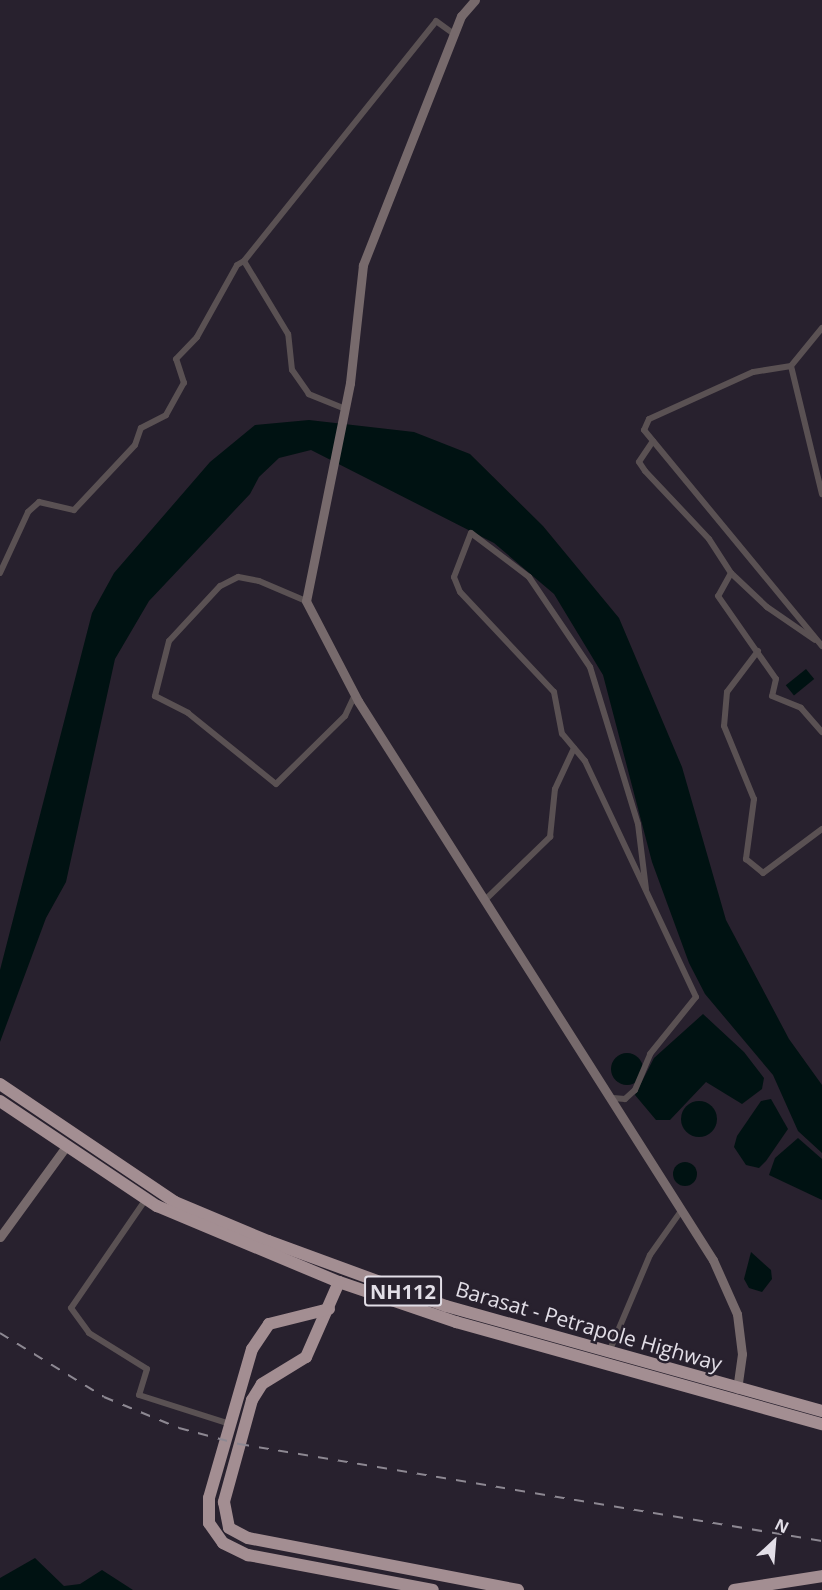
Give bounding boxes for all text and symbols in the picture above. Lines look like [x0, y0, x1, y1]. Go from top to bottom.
road number: NH112 [364, 1274, 442, 1308]
street label: Barasat - Petrapole Highway [453, 1276, 725, 1376]
north arrow [744, 1512, 804, 1572]
text: N [771, 1513, 793, 1539]

